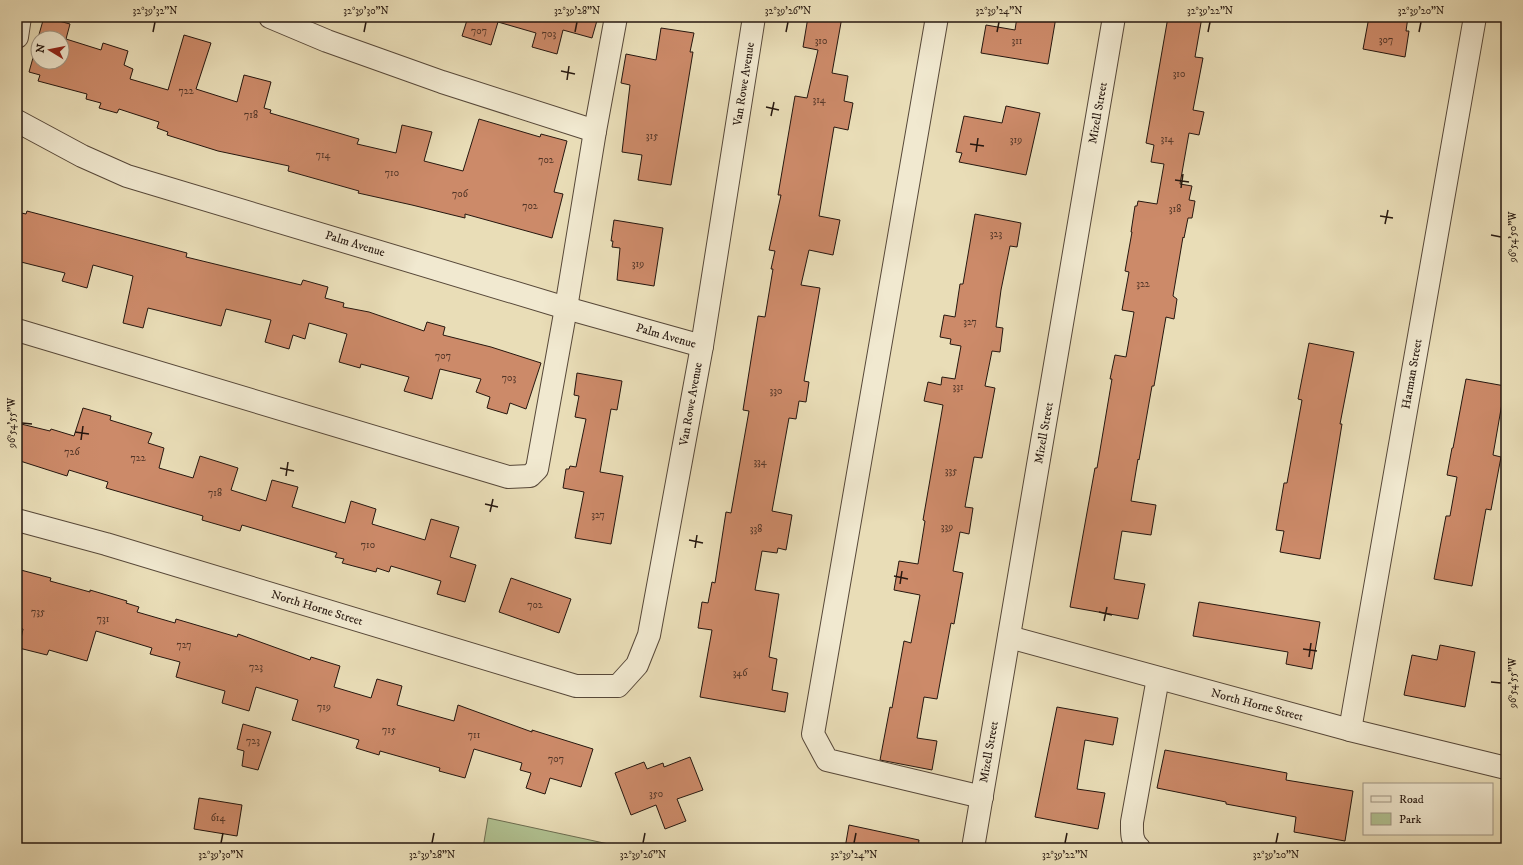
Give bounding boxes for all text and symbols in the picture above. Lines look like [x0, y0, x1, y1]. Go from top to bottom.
text: 32°39'32"N [133, 5, 177, 17]
text: 32°39'30"N [343, 5, 389, 17]
text: 32°39'28"N [554, 5, 600, 17]
text: 32°39'26"N [765, 5, 811, 17]
text: 32°39'24"N [976, 5, 1022, 17]
text: 32°39'22"N [1187, 5, 1233, 17]
text: 32°39'20"N [1398, 5, 1444, 17]
house number: 707 [471, 25, 487, 37]
house number: 703 [542, 28, 556, 40]
north arrow [30, 30, 70, 70]
house number: 307 [1379, 34, 1393, 46]
house number: 310 [815, 35, 827, 47]
house number: 311 [1011, 35, 1023, 47]
street label: Van Rowe Avenue [730, 41, 758, 128]
text: N [33, 43, 49, 54]
house number: 310 [1173, 68, 1185, 80]
street label: Mizell Street [1085, 81, 1111, 145]
house number: 722 [178, 85, 194, 97]
house number: 314 [812, 94, 826, 106]
house number: 718 [244, 109, 258, 121]
house number: 315 [646, 130, 658, 142]
house number: 314 [1160, 133, 1174, 145]
house number: 319 [1010, 134, 1022, 146]
house number: 714 [316, 149, 331, 161]
house number: 702 [538, 154, 554, 166]
house number: 710 [385, 167, 399, 179]
house number: 706 [452, 188, 469, 200]
house number: 702 [522, 200, 538, 212]
house number: 318 [1169, 203, 1181, 215]
text: 96°54'50"W [1507, 211, 1519, 263]
street label: Palm Avenue [323, 228, 387, 260]
house number: 323 [990, 228, 1002, 240]
house number: 319 [632, 258, 644, 270]
house number: 322 [1136, 278, 1150, 290]
house number: 327 [963, 316, 977, 328]
street label: Palm Avenue [634, 320, 698, 352]
street label: Harman Street [1398, 338, 1426, 410]
house number: 707 [435, 350, 451, 362]
street label: Van Rowe Avenue [676, 361, 706, 448]
house number: 703 [502, 372, 516, 384]
house number: 331 [952, 381, 964, 393]
house number: 330 [770, 385, 782, 397]
text: 96°54'55"W [6, 397, 18, 449]
street label: Mizell Street [1031, 401, 1057, 465]
house number: 726 [64, 446, 80, 458]
house number: 722 [130, 452, 146, 464]
house number: 334 [753, 456, 767, 468]
house number: 335 [945, 465, 957, 477]
house number: 718 [208, 487, 222, 499]
house number: 327 [591, 509, 605, 521]
house number: 339 [941, 521, 953, 533]
house number: 338 [750, 523, 762, 535]
house number: 710 [361, 539, 375, 551]
street label: North Horne Street [269, 587, 365, 629]
house number: 702 [527, 599, 543, 611]
house number: 735 [31, 606, 45, 618]
house number: 731 [97, 613, 110, 625]
house number: 727 [176, 639, 192, 651]
text: 96°54'55"W [1507, 657, 1519, 709]
house number: 723 [249, 661, 263, 673]
house number: 346 [733, 667, 748, 679]
street label: North Horne Street [1209, 685, 1305, 725]
house number: 719 [317, 701, 331, 713]
street label: Mizell Street [976, 720, 1002, 784]
house number: 715 [382, 724, 396, 736]
house number: 711 [468, 729, 481, 741]
house number: 723 [246, 735, 260, 747]
house number: 707 [548, 753, 564, 765]
legend [1363, 783, 1493, 835]
house number: 350 [649, 788, 663, 800]
text: Road [1399, 792, 1424, 807]
house number: 614 [211, 812, 226, 824]
text: Park [1399, 812, 1421, 827]
text: 32°39'30"N [198, 849, 244, 861]
text: 32°39'28"N [409, 849, 455, 861]
text: 32°39'26"N [620, 849, 666, 861]
text: 32°39'24"N [831, 849, 877, 861]
text: 32°39'22"N [1042, 849, 1088, 861]
text: 32°39'20"N [1253, 849, 1299, 861]

